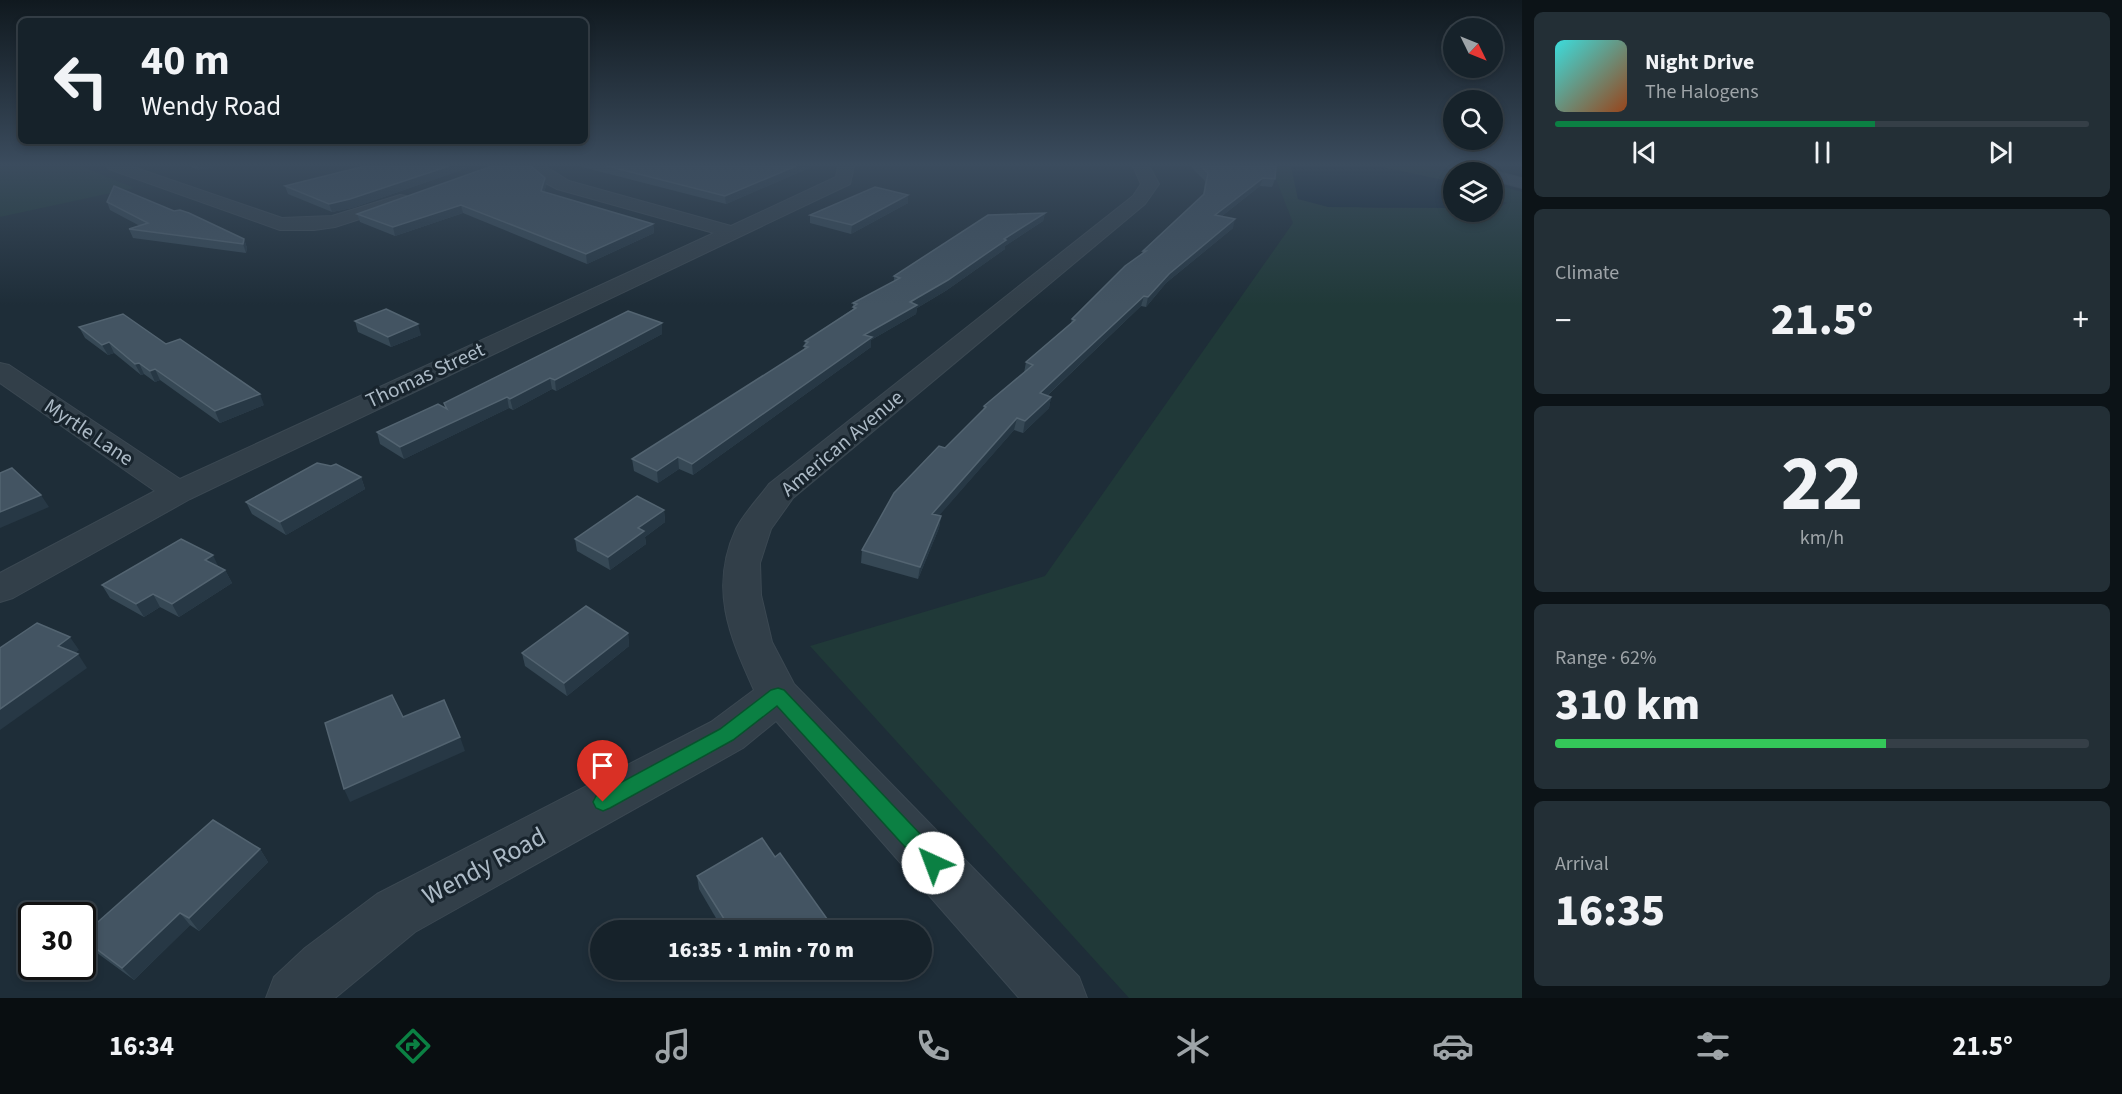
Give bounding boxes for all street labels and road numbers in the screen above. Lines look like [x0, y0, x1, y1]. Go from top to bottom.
street label: Thomas Street [361, 334, 489, 416]
street label: American Avenue [774, 383, 910, 503]
street label: Myrtle Lane [38, 391, 140, 473]
street label: Wendy Road [416, 818, 552, 914]

